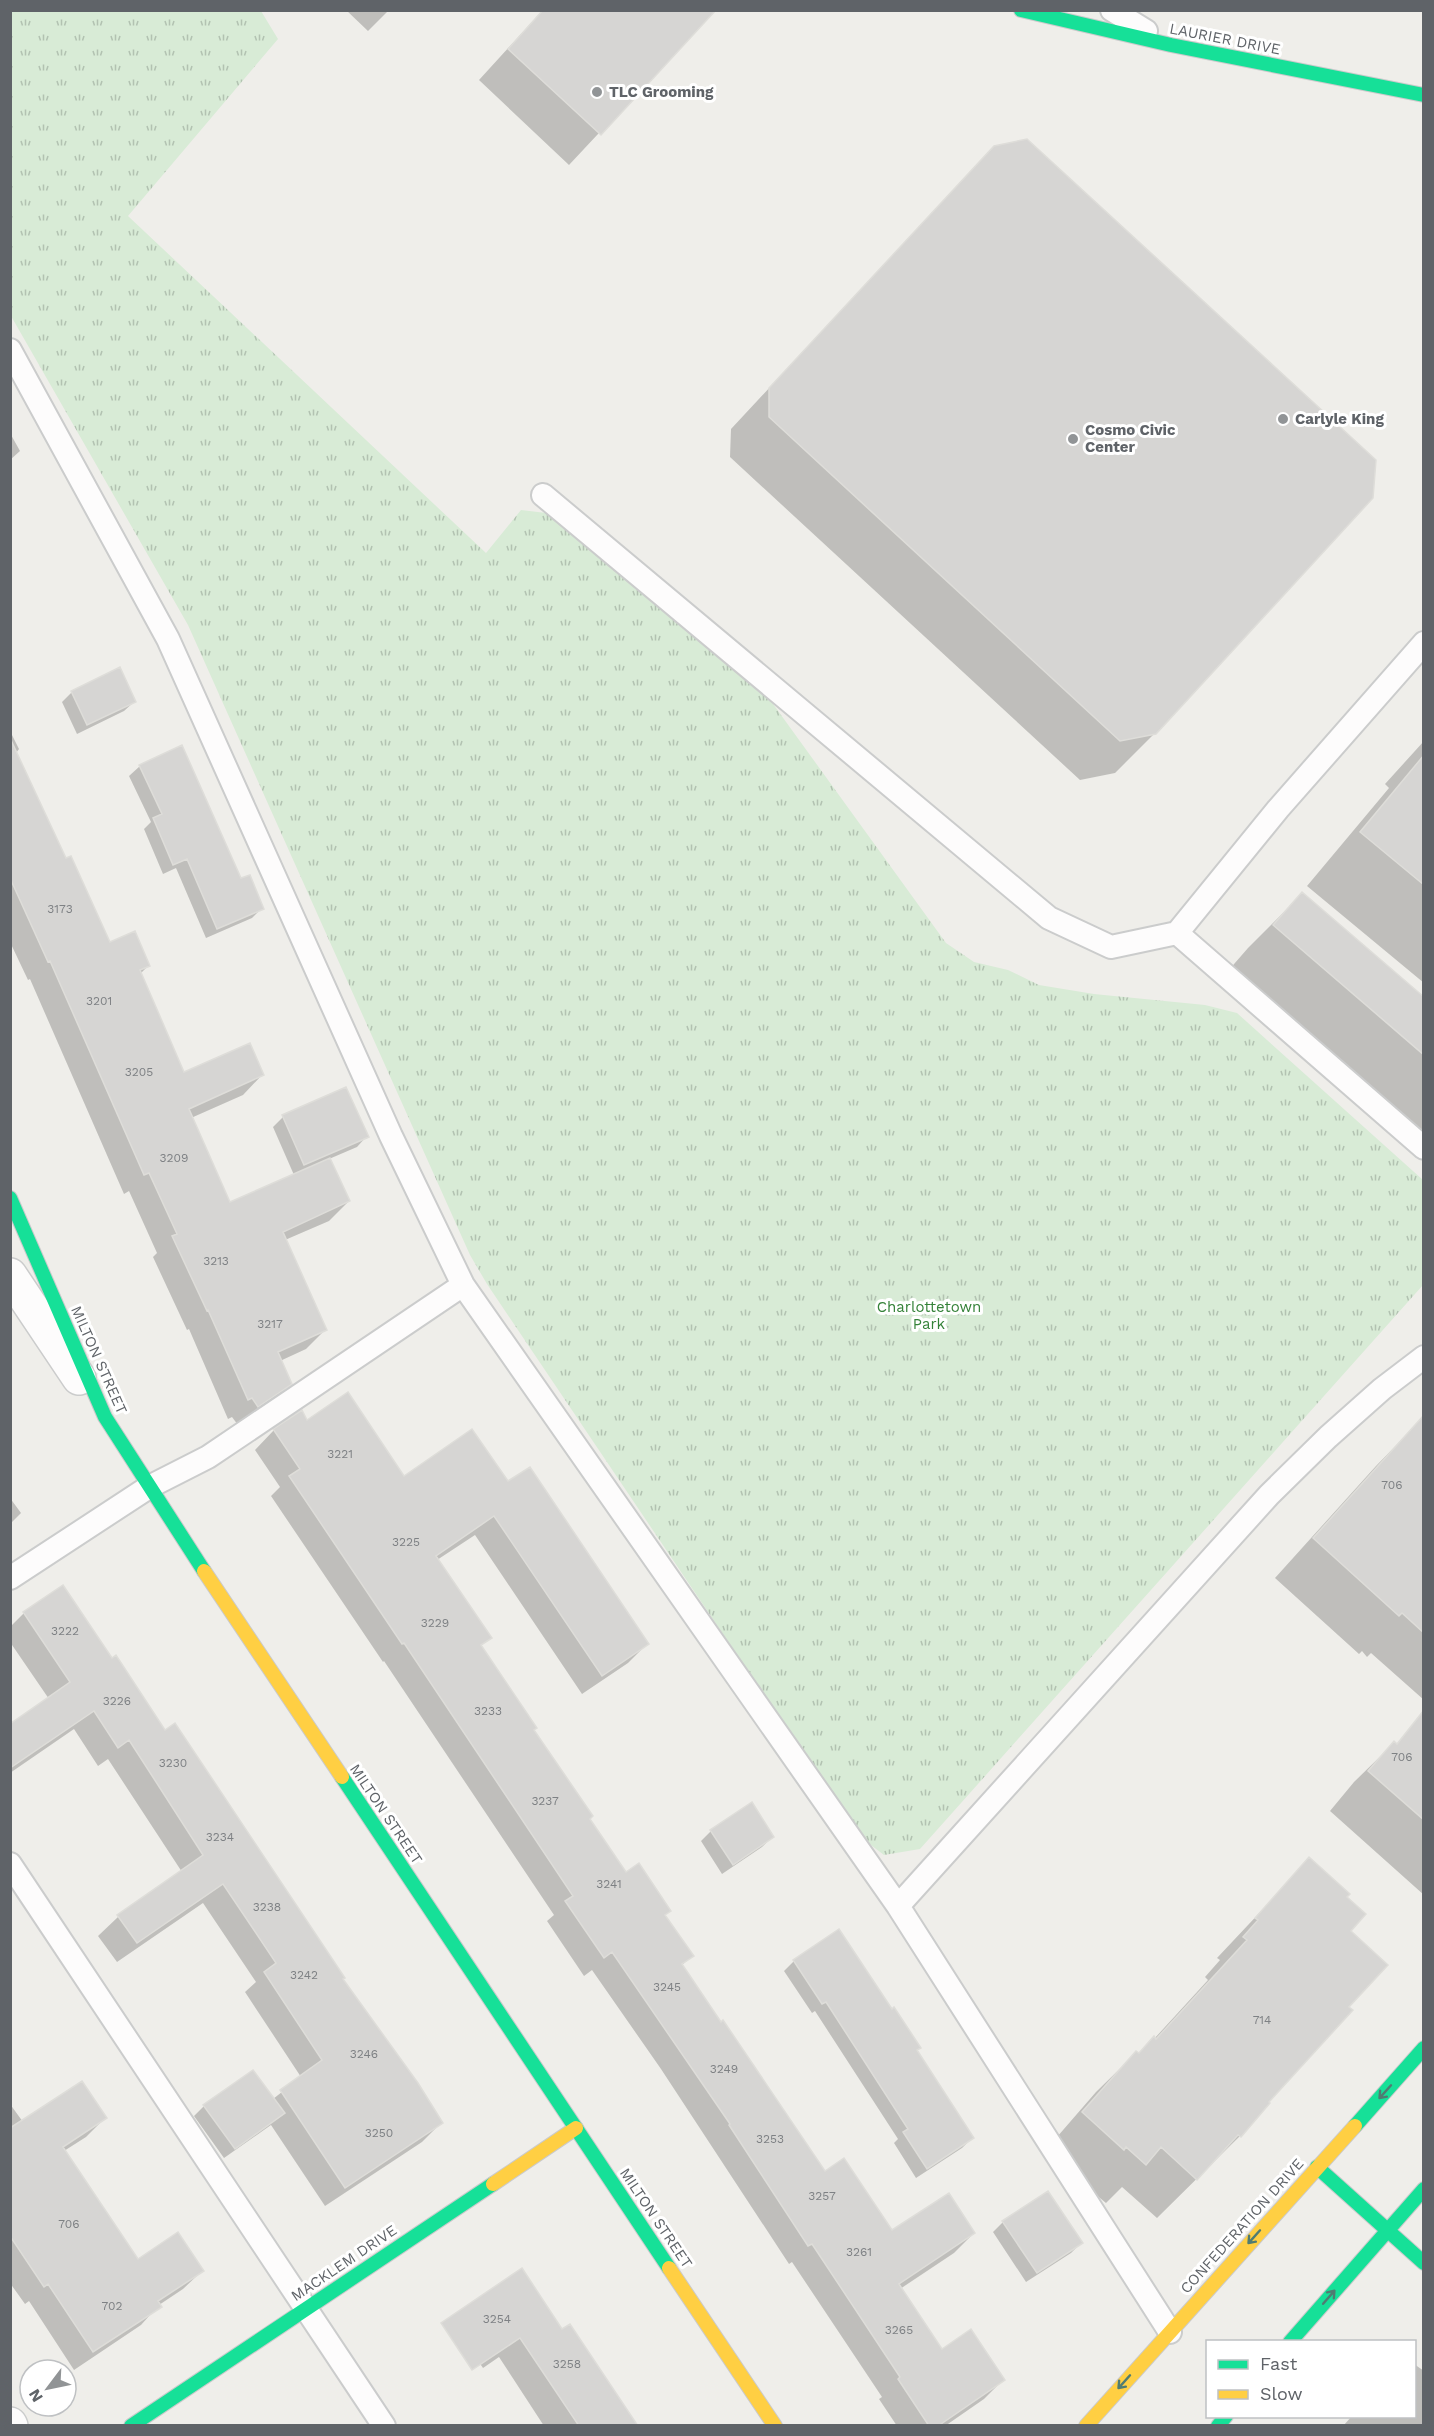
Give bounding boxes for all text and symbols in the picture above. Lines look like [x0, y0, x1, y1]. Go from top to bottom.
street label: LAURIER DRIVE [1168, 19, 1282, 59]
place label: TLC Grooming [609, 83, 714, 101]
marker: TLC Grooming [590, 85, 604, 99]
place label: Carlyle King [1295, 410, 1384, 428]
marker: Carlyle King [1276, 412, 1290, 426]
place label: Cosmo Civic Center [1085, 421, 1176, 456]
marker: Cosmo Civic Center [1066, 432, 1080, 446]
house number: 3173 [47, 902, 73, 916]
house number: 3201 [86, 994, 112, 1008]
house number: 3205 [125, 1065, 153, 1079]
house number: 3209 [160, 1151, 188, 1165]
house number: 3213 [203, 1254, 229, 1268]
park label: Charlottetown Park [877, 1298, 981, 1333]
street label: MILTON STREET [67, 1303, 131, 1417]
house number: 3217 [257, 1317, 283, 1331]
house number: 3221 [327, 1447, 353, 1461]
house number: 706 [1381, 1478, 1403, 1492]
house number: 3225 [392, 1535, 420, 1549]
house number: 3229 [421, 1616, 449, 1630]
house number: 3222 [51, 1624, 79, 1638]
house number: 3226 [103, 1694, 131, 1708]
house number: 3233 [474, 1704, 502, 1718]
house number: 706 [1391, 1750, 1413, 1764]
house number: 3230 [159, 1756, 187, 1770]
street label: MILTON STREET [346, 1761, 426, 1867]
house number: 3237 [531, 1794, 559, 1808]
house number: 3234 [206, 1830, 234, 1844]
house number: 3241 [596, 1877, 622, 1891]
house number: 3238 [253, 1900, 281, 1914]
house number: 3242 [290, 1968, 318, 1982]
house number: 3245 [653, 1980, 681, 1994]
house number: 714 [1253, 2013, 1271, 2027]
house number: 3246 [350, 2047, 378, 2061]
house number: 3249 [710, 2062, 738, 2076]
one-way arrow [1378, 2084, 1392, 2099]
house number: 3250 [365, 2126, 393, 2140]
house number: 3253 [756, 2132, 784, 2146]
street label: CONFEDERATION DRIVE [1177, 2155, 1307, 2297]
street label: MILTON STREET [616, 2165, 696, 2271]
house number: 3257 [808, 2189, 836, 2203]
house number: 706 [58, 2217, 80, 2231]
street label: MACKLEM DRIVE [288, 2221, 400, 2305]
one-way arrow [1247, 2229, 1261, 2244]
house number: 3261 [846, 2245, 872, 2259]
one-way arrow [1322, 2290, 1336, 2305]
house number: 702 [102, 2299, 122, 2313]
house number: 3254 [483, 2312, 511, 2326]
house number: 3265 [885, 2323, 913, 2337]
legend [1206, 2340, 1416, 2418]
text: Fast [1260, 2353, 1298, 2374]
house number: 3258 [553, 2357, 581, 2371]
north arrow [18, 2358, 78, 2418]
one-way arrow [1117, 2374, 1131, 2389]
text: Slow [1260, 2383, 1303, 2404]
text: N [25, 2386, 47, 2406]

